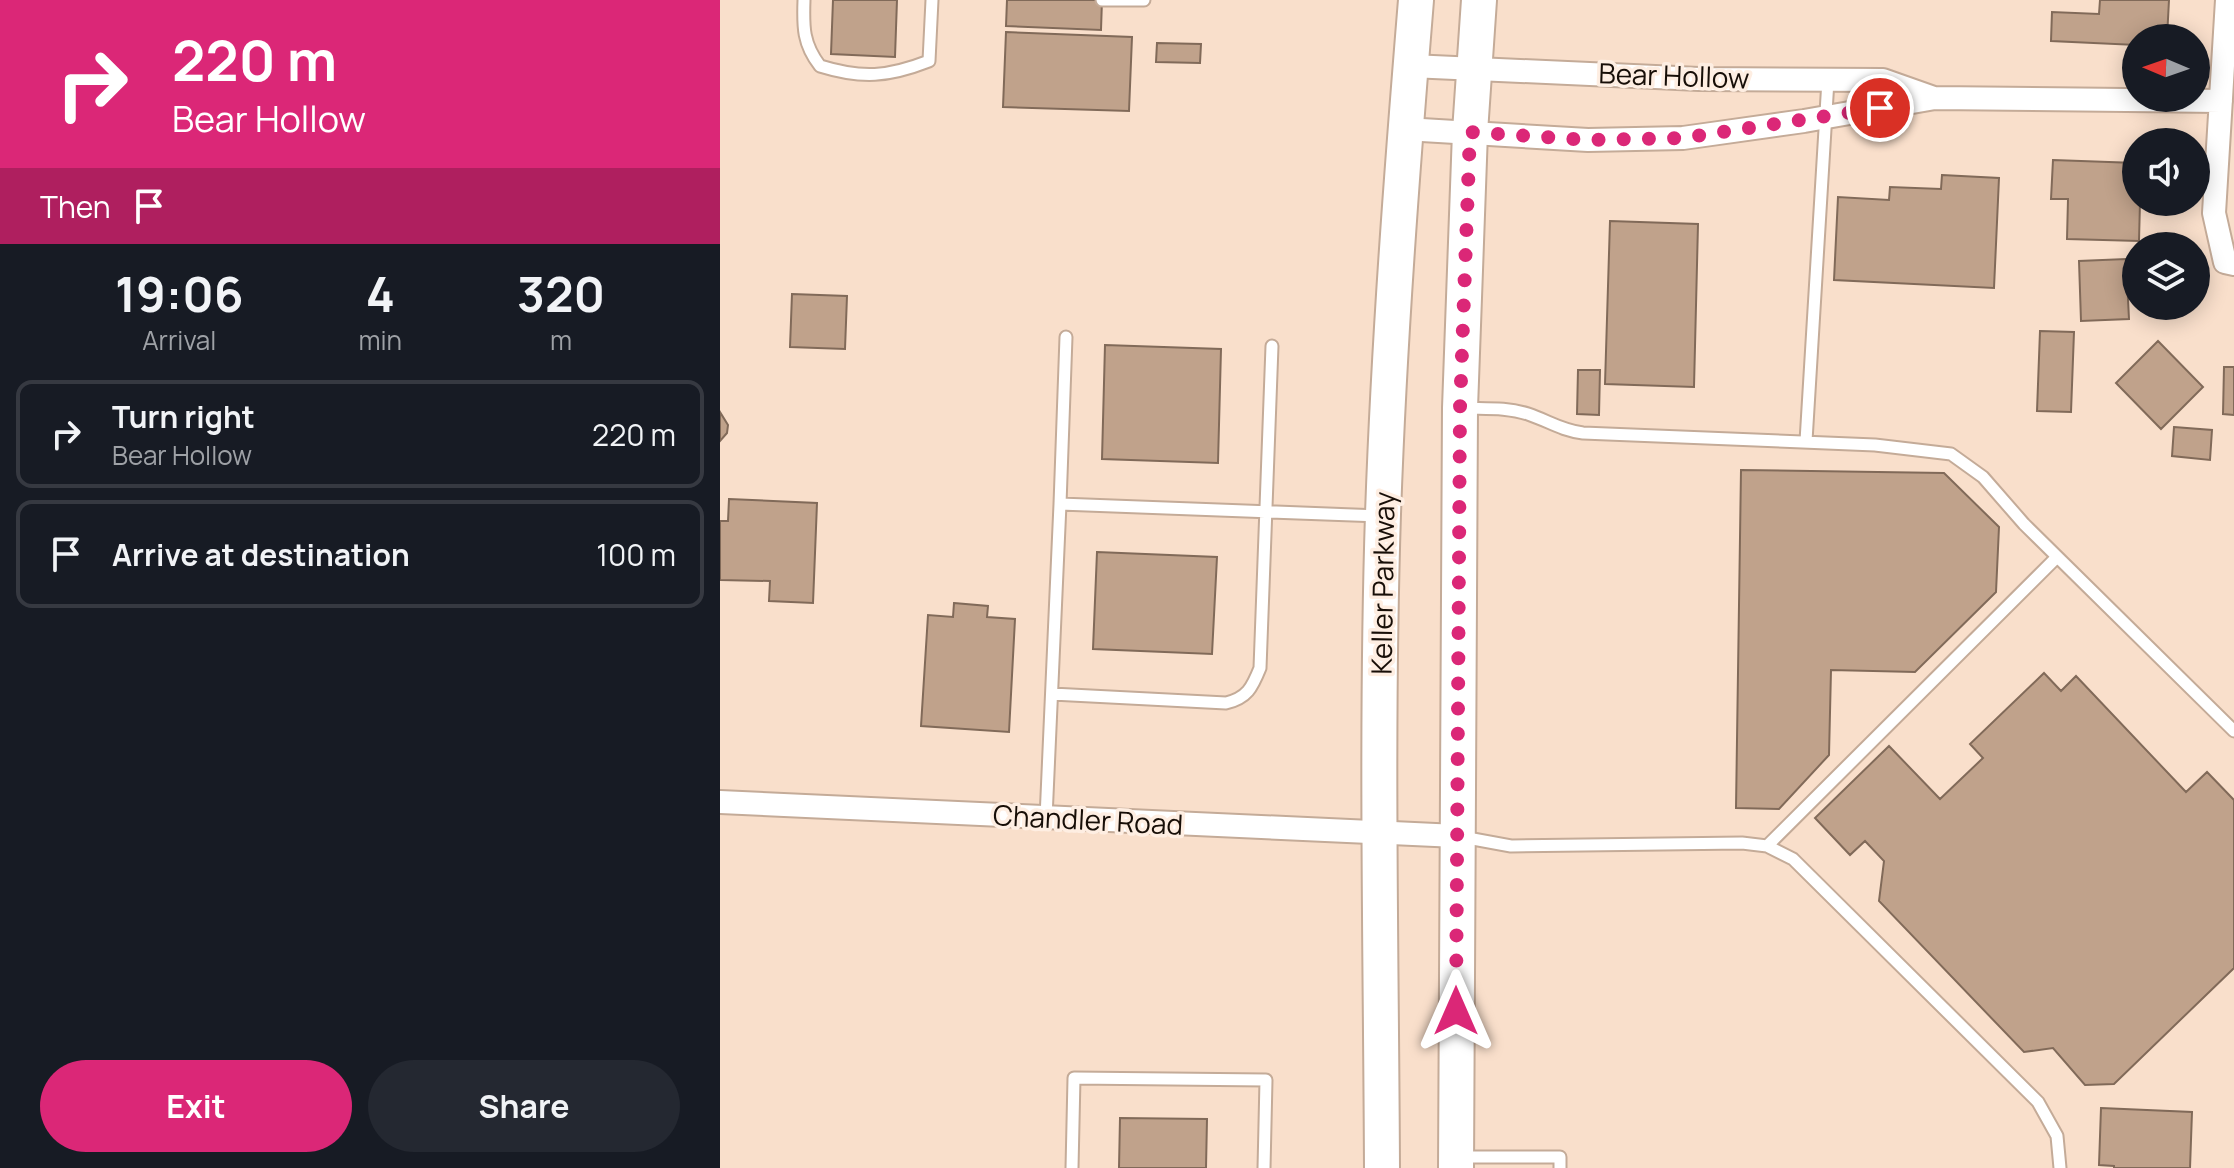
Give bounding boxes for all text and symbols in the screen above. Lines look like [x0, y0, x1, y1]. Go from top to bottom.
text: 220 m [172, 21, 337, 98]
north arrow [2122, 24, 2210, 112]
map controls [2122, 24, 2210, 320]
icon: right [40, 32, 144, 136]
street label: Bear Hollow [1598, 53, 1750, 97]
pin [1846, 74, 1914, 142]
icon: arrive [1858, 86, 1902, 130]
text: Bear Hollow [172, 94, 366, 143]
button: sound [2122, 128, 2210, 216]
icon: arrive [127, 184, 171, 228]
text: Then [40, 186, 111, 227]
button: layers [2122, 232, 2210, 320]
text: 19:06 [115, 261, 244, 326]
text: 4 [366, 261, 395, 326]
text: 320 [517, 261, 605, 326]
text: Arrival [142, 322, 216, 358]
text: min [359, 322, 402, 358]
text: m [550, 322, 572, 358]
text: Turn right [112, 396, 255, 437]
icon: right [44, 412, 88, 456]
text: 220 m [592, 414, 676, 455]
text: Bear Hollow [112, 437, 252, 473]
street label: Keller Parkway [1361, 491, 1403, 675]
icon: arrive [44, 532, 88, 576]
text: Arrive at destination [112, 534, 410, 575]
text: 100 m [596, 534, 676, 575]
street label: Chandler Road [992, 795, 1184, 843]
position arrow [1414, 969, 1498, 1053]
button: Exit [40, 1060, 352, 1152]
button: Share [368, 1060, 680, 1152]

